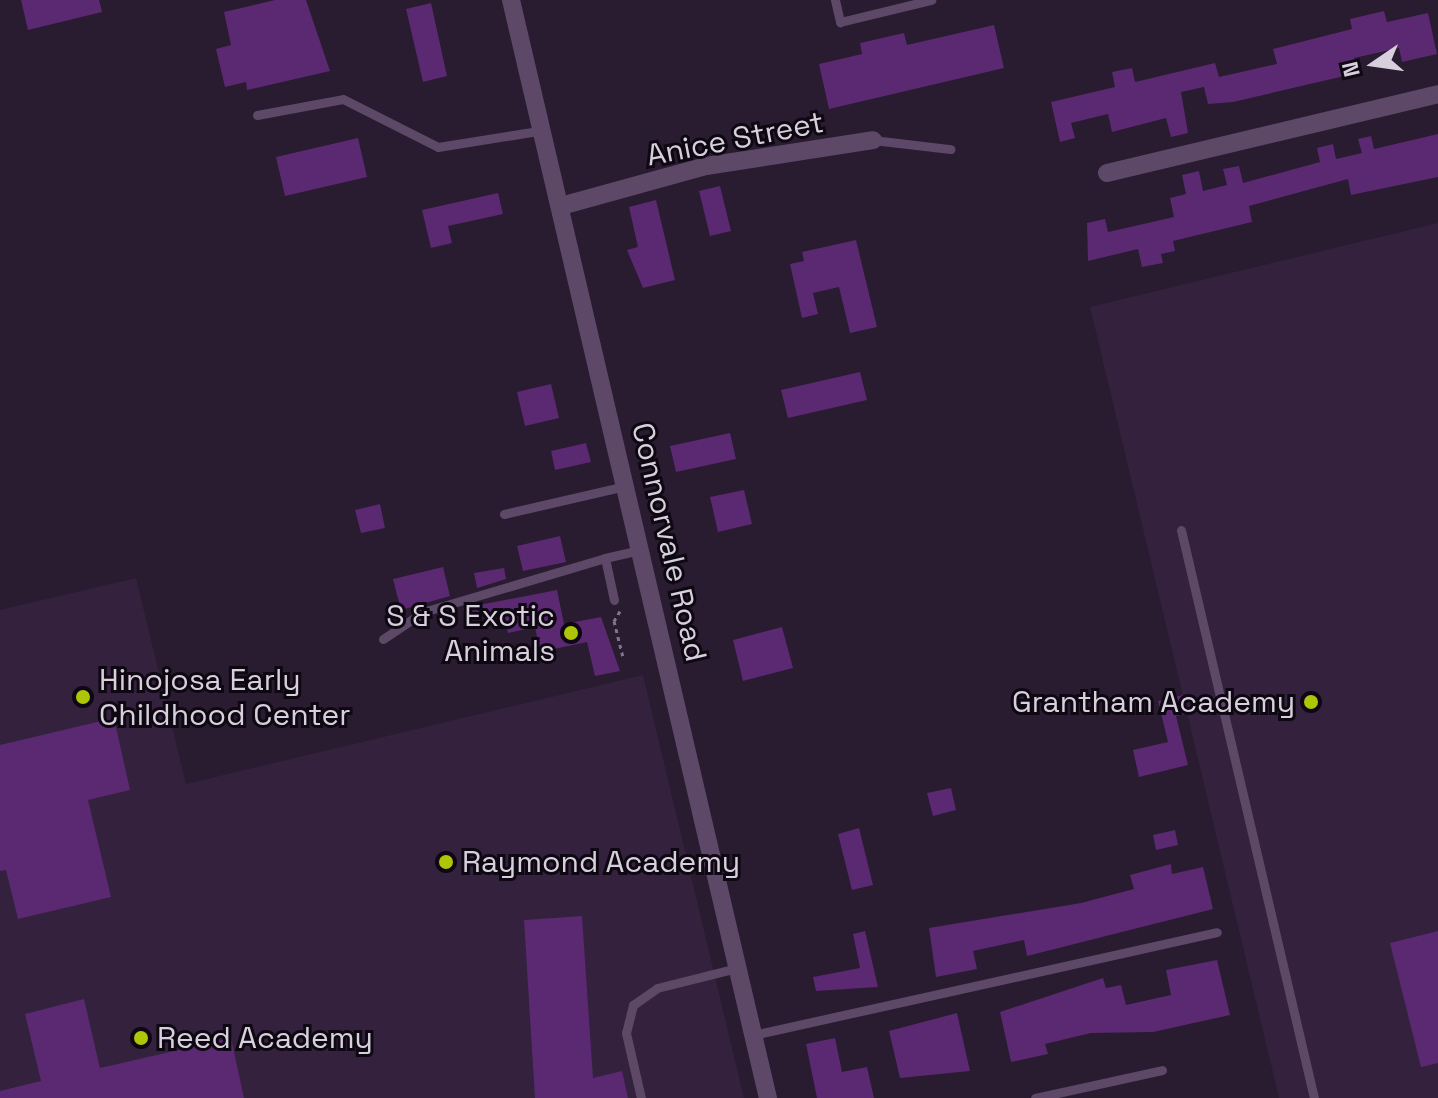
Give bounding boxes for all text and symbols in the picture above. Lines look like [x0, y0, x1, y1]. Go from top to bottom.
north arrow [1334, 24, 1414, 104]
text: N [1335, 59, 1366, 80]
street label: Anice Street [643, 104, 827, 174]
street label: Connorvale Road [624, 419, 714, 665]
place label: S & S Exotic Animals [386, 598, 555, 668]
marker: S & S Exotic Animals [562, 624, 580, 642]
place label: Hinojosa Early Childhood Center [99, 662, 350, 732]
place label: Grantham Academy [1012, 684, 1295, 720]
marker: Hinojosa Early Childhood Center [74, 688, 92, 706]
marker: Grantham Academy [1302, 693, 1320, 711]
place label: Raymond Academy [462, 844, 741, 880]
marker: Raymond Academy [437, 853, 455, 871]
place label: Reed Academy [157, 1020, 373, 1056]
marker: Reed Academy [132, 1029, 150, 1047]

